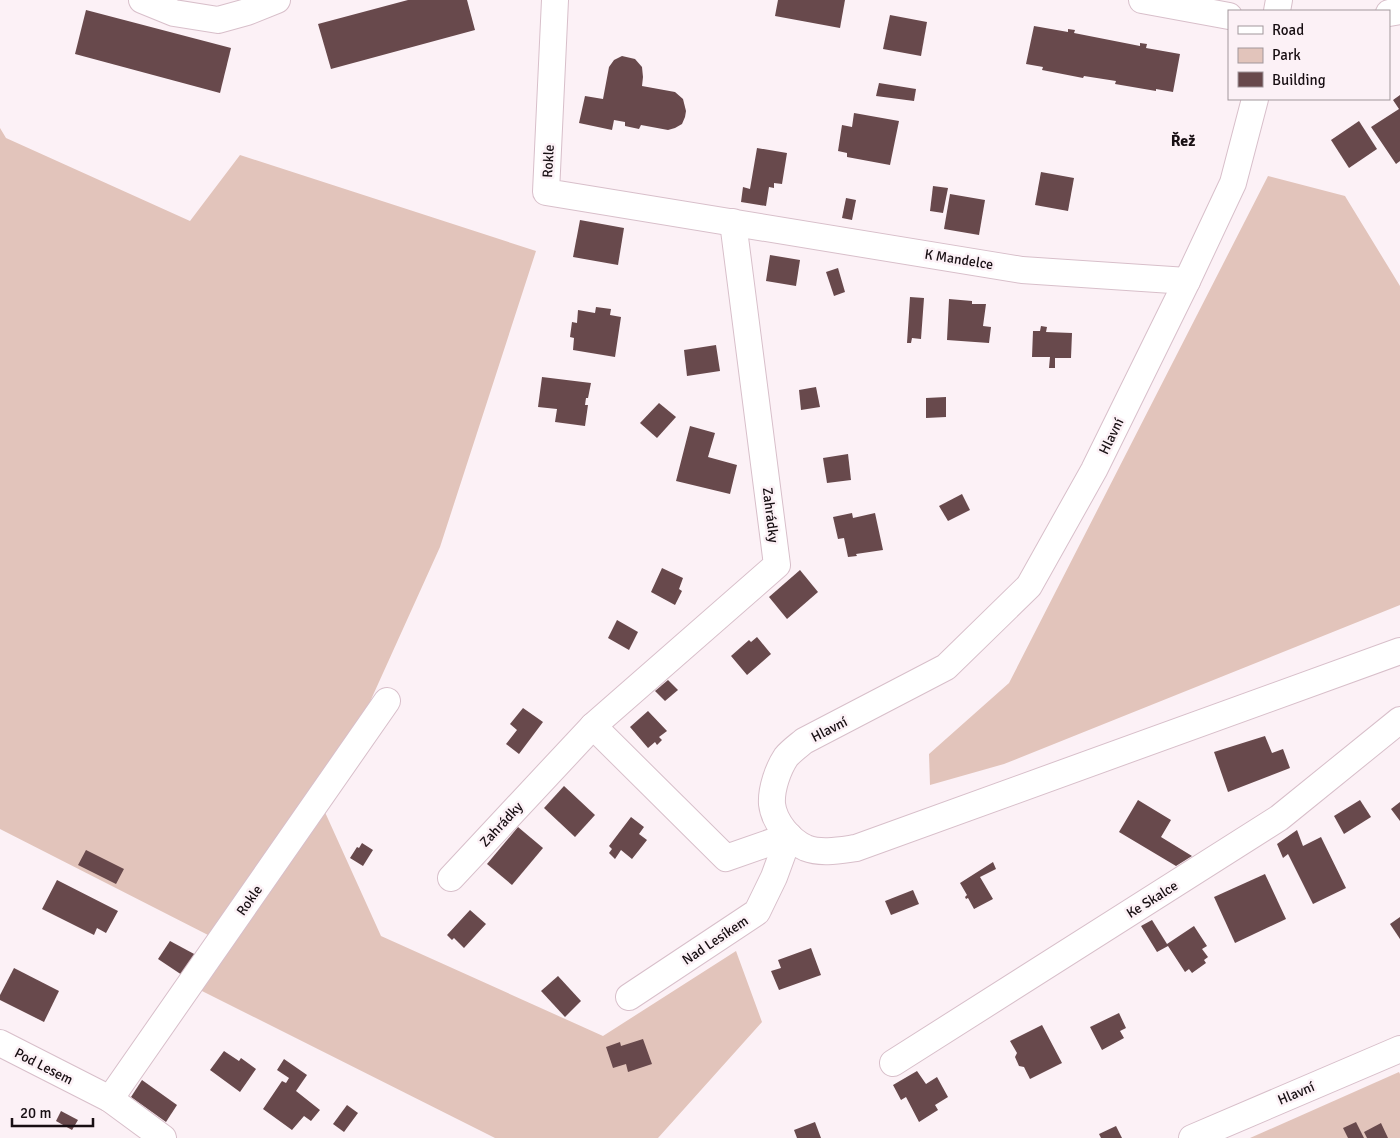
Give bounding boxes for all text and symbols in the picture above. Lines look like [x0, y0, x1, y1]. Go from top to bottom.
legend [1228, 10, 1390, 100]
text: Road [1272, 21, 1304, 39]
text: Park [1272, 46, 1301, 64]
text: Building [1272, 71, 1326, 89]
district label: Řež [1171, 131, 1195, 151]
street label: Rokle [539, 144, 558, 178]
street label: K Mandelce [923, 246, 995, 273]
street label: Hlavní [1095, 415, 1128, 457]
street label: Zahrádky [759, 487, 782, 544]
street label: Hlavní [808, 713, 850, 746]
street label: Zahrádky [476, 798, 527, 850]
street label: Ke Skalce [1123, 877, 1181, 922]
street label: Rokle [233, 882, 266, 919]
street label: Nad Lesíkem [679, 912, 751, 969]
street label: Pod Lesem [12, 1044, 76, 1088]
street label: Hlavní [1275, 1078, 1317, 1109]
scale bar [12, 1096, 94, 1128]
text: 20 m [20, 1104, 51, 1122]

